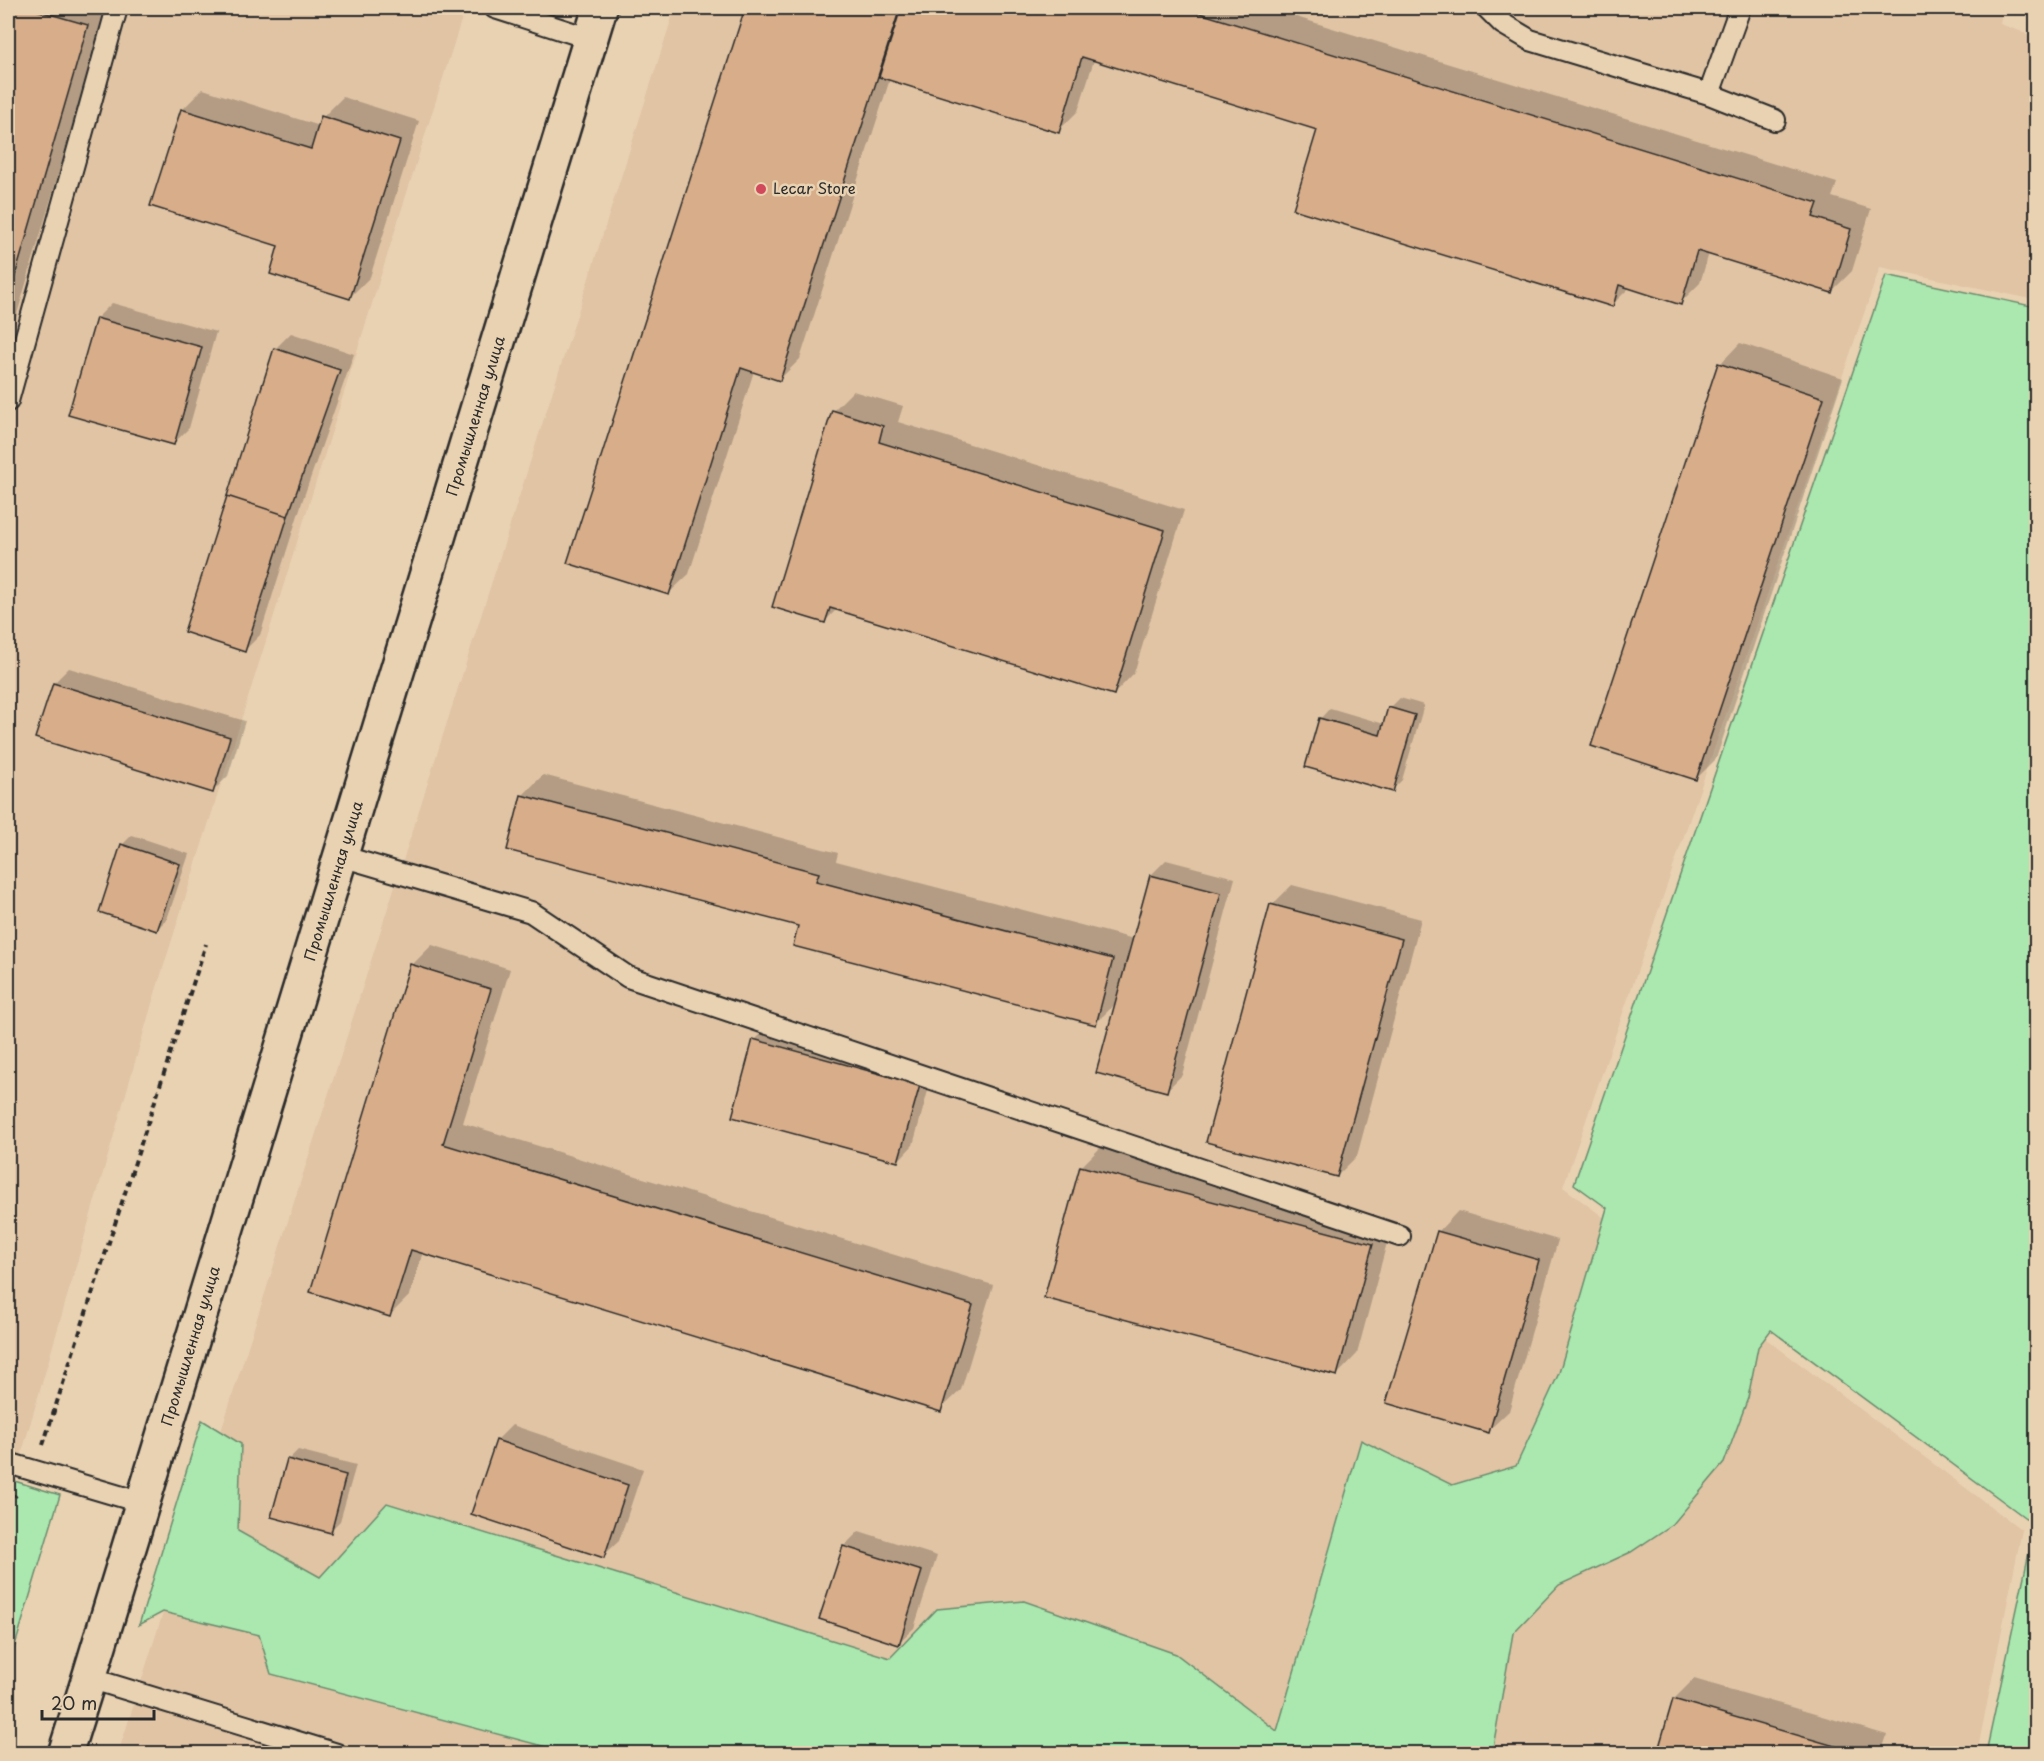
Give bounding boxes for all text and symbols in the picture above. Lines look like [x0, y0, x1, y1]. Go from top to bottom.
place label: Lecar Store [773, 176, 856, 199]
marker: Lecar Store [754, 182, 768, 196]
street label: Промышленная улица [439, 332, 510, 499]
street label: Промышленная улица [297, 797, 368, 964]
street label: Промышленная улица [154, 1262, 225, 1429]
scale bar [42, 1683, 154, 1721]
text: 20 m [51, 1689, 97, 1716]

